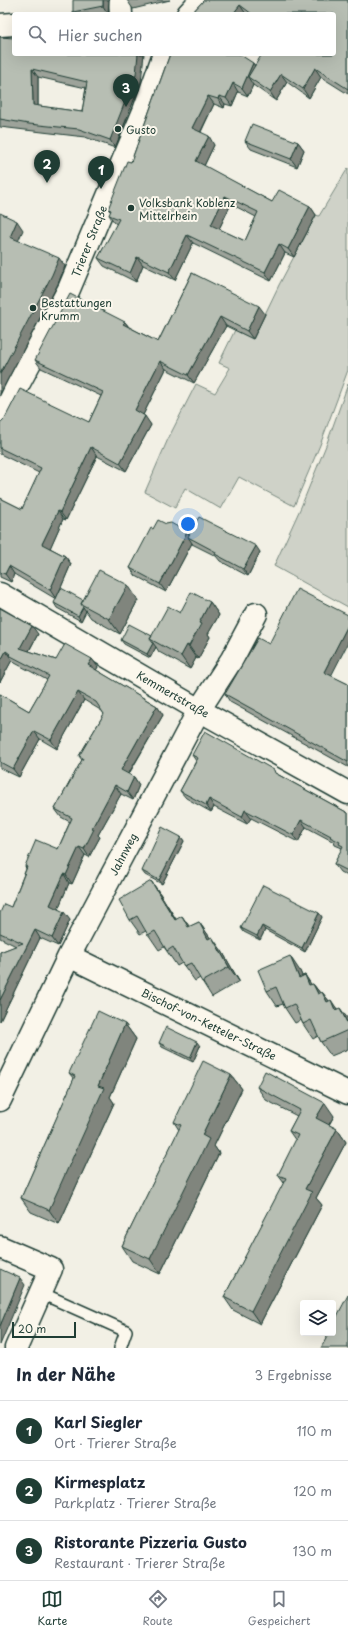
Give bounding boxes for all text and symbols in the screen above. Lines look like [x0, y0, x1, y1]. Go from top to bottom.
search box [12, 12, 336, 56]
icon: search [26, 23, 48, 45]
text: Hier suchen [58, 23, 143, 46]
pin: 3 [113, 74, 139, 107]
place label: Gusto [126, 121, 156, 138]
marker: Gusto [113, 124, 123, 134]
pin: 2 [34, 150, 60, 183]
pin: 1 [88, 156, 114, 189]
place label: Volksbank Koblenz Mittelrhein [139, 194, 235, 224]
street label: Trierer Straße [67, 202, 111, 279]
marker: Volksbank Koblenz Mittelrhein [126, 203, 136, 213]
place label: Bestattungen Krumm [41, 294, 112, 324]
marker: Bestattungen Krumm [28, 303, 38, 313]
your location [178, 514, 198, 534]
street label: Kemmertstraße [133, 666, 213, 722]
street label: Jahnweg [105, 830, 141, 878]
street label: Bischof-von-Ketteler-Straße [139, 984, 280, 1064]
map controls [300, 1300, 336, 1336]
button: layers [300, 1300, 336, 1336]
scale bar [12, 1320, 76, 1339]
text: 20 m [18, 1320, 46, 1337]
text: In der Nähe [16, 1361, 115, 1387]
text: 3 Ergebnisse [255, 1365, 332, 1384]
text: Karl Siegler [54, 1410, 143, 1433]
text: 1 [26, 1421, 32, 1440]
text: 110 m [297, 1421, 332, 1440]
text: Ort · Trierer Straße [54, 1433, 177, 1452]
text: Kirmesplatz [54, 1470, 145, 1493]
text: 2 [24, 1481, 34, 1500]
text: 120 m [293, 1481, 332, 1500]
text: Parkplatz · Trierer Straße [54, 1493, 217, 1512]
text: Ristorante Pizzeria Gusto [54, 1530, 247, 1553]
text: 3 [25, 1541, 33, 1560]
text: 130 m [293, 1541, 332, 1560]
text: Restaurant · Trierer Straße [54, 1553, 225, 1572]
tab: Karte [38, 1588, 67, 1629]
tab: Route [143, 1588, 173, 1629]
tab: Gespeichert [248, 1588, 310, 1629]

